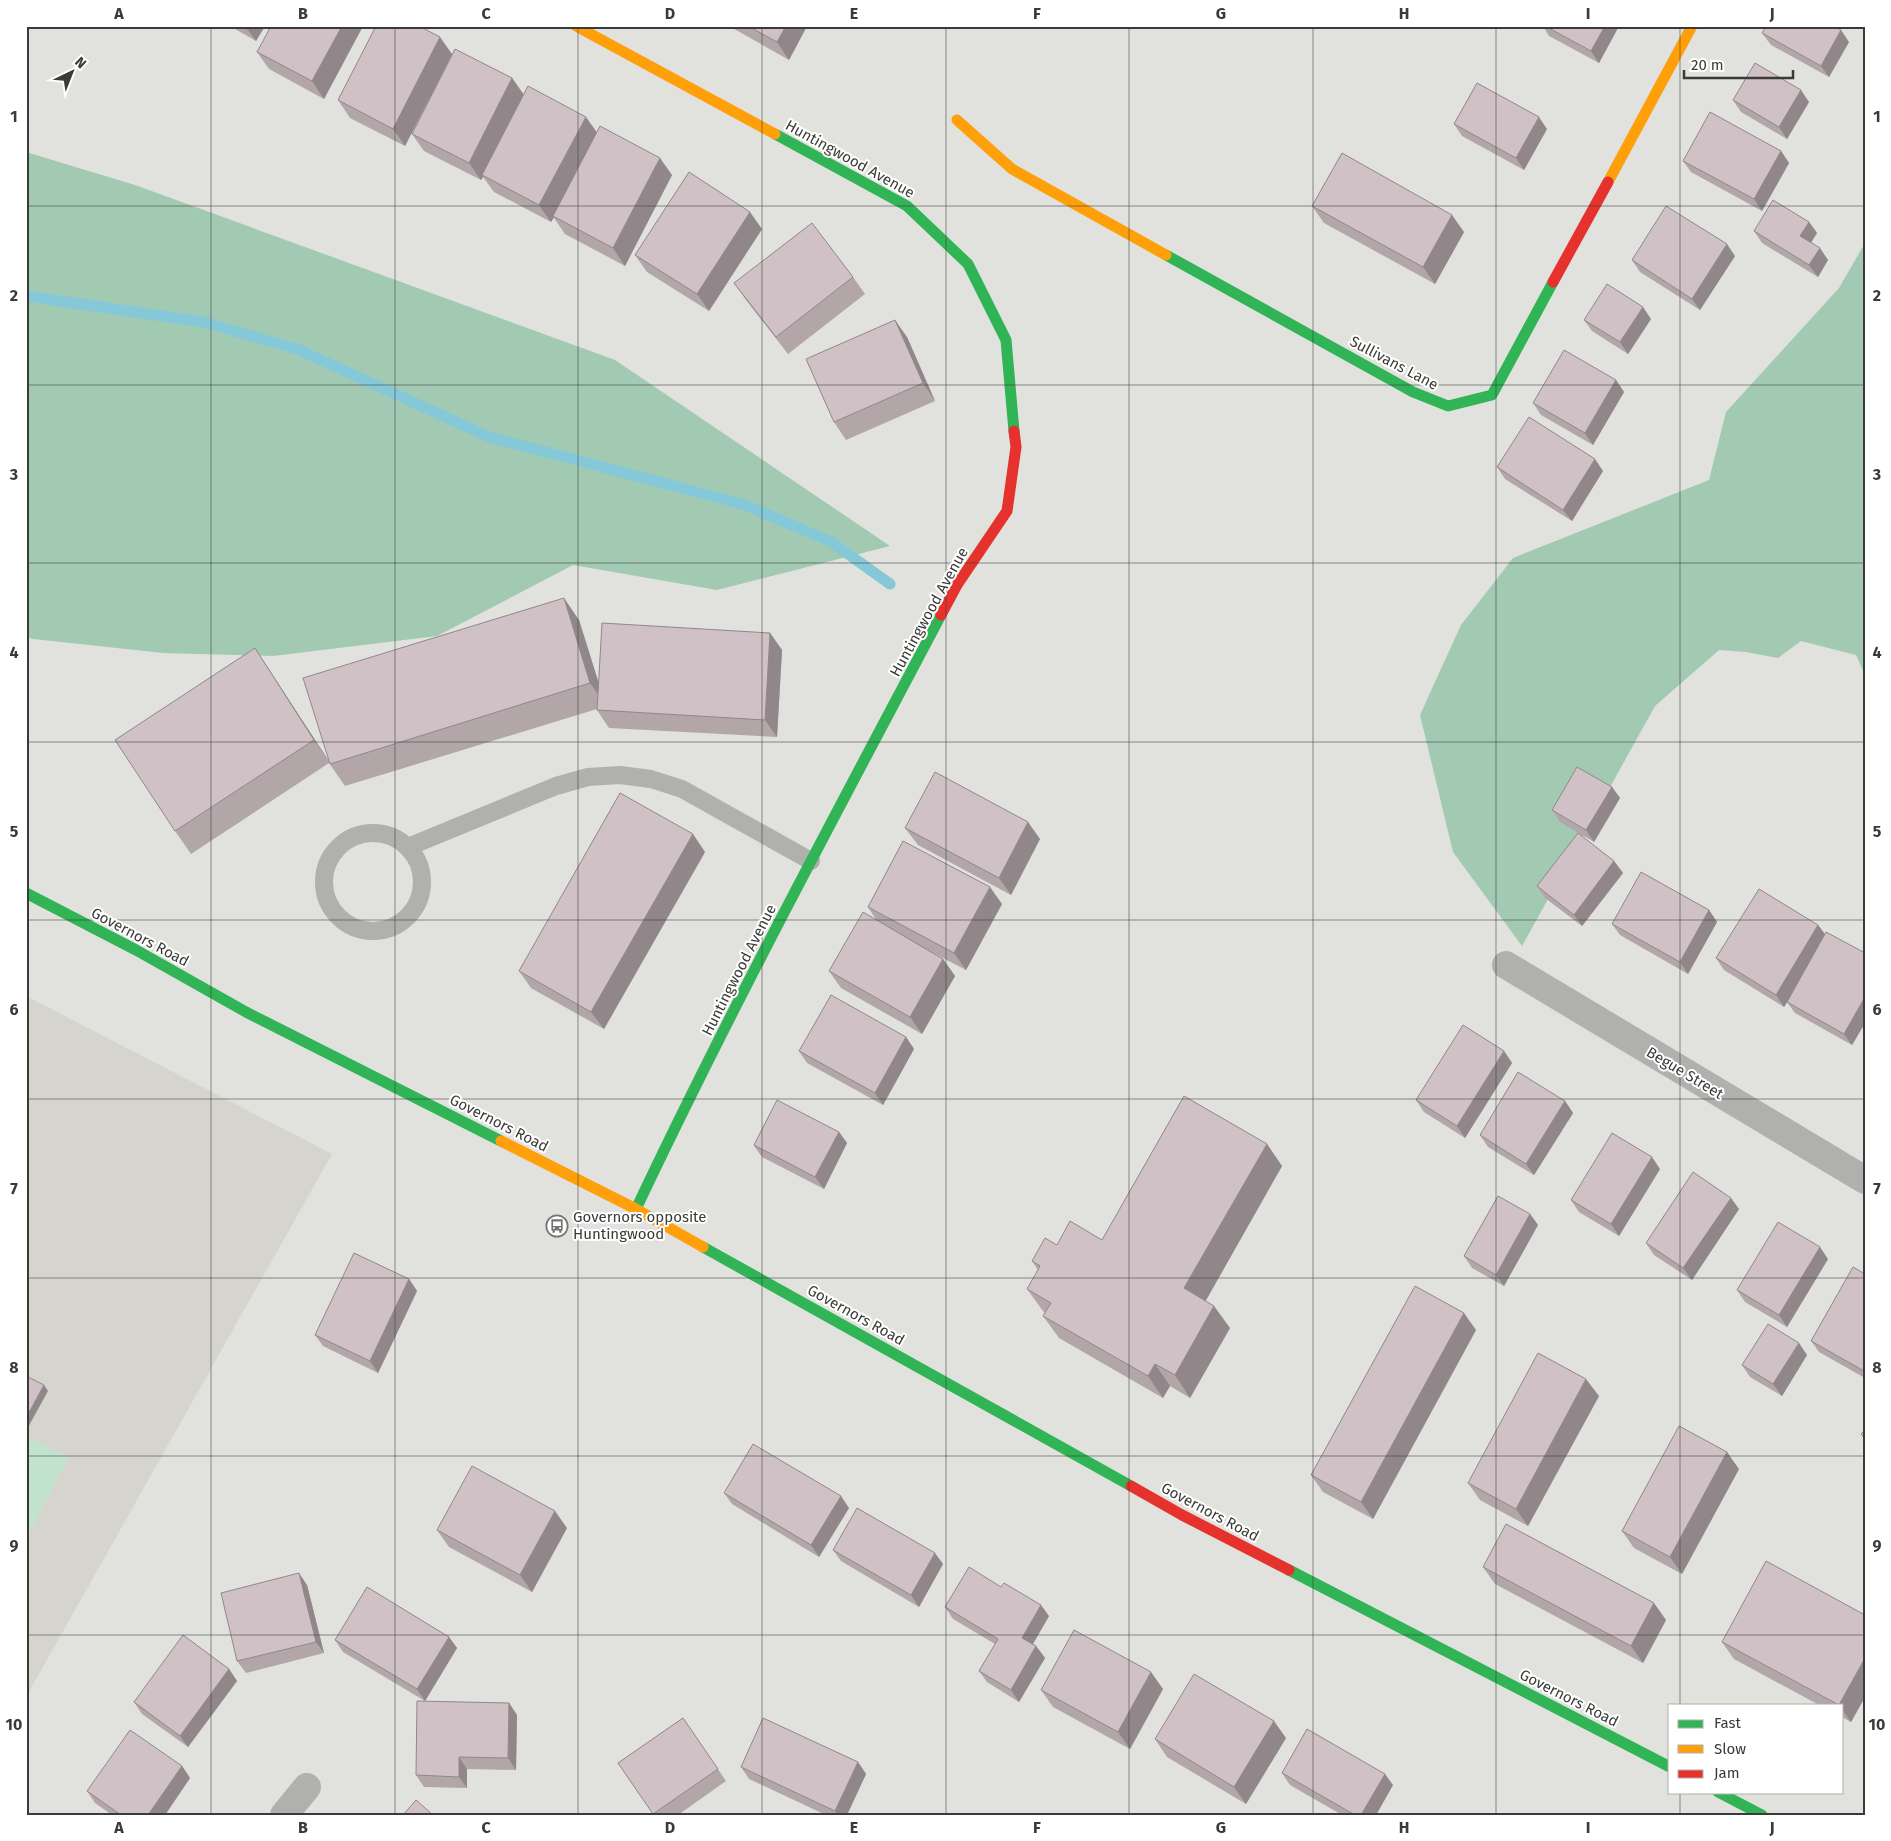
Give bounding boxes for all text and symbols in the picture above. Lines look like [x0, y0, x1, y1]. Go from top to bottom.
text: A [113, 4, 124, 23]
text: B [298, 4, 308, 23]
text: C [481, 4, 491, 23]
text: D [665, 4, 675, 23]
text: E [850, 4, 858, 23]
text: F [1033, 4, 1041, 23]
text: G [1216, 4, 1226, 23]
text: H [1399, 4, 1409, 23]
text: I [1586, 4, 1590, 23]
text: J [1768, 4, 1775, 23]
north arrow [48, 48, 98, 98]
scale bar [1684, 48, 1792, 80]
text: N [71, 53, 90, 72]
text: 20 m [1691, 56, 1724, 74]
text: 1 [10, 107, 18, 126]
text: 1 [1873, 107, 1881, 126]
street label: Huntingwood Avenue [782, 116, 918, 202]
text: 2 [10, 286, 18, 305]
text: 2 [1873, 286, 1881, 305]
street label: Sullivans Lane [1347, 332, 1441, 394]
text: 3 [9, 465, 18, 484]
text: 3 [1872, 465, 1881, 484]
street label: Huntingwood Avenue [886, 544, 972, 680]
text: 4 [9, 643, 19, 662]
text: 4 [1872, 643, 1882, 662]
text: 5 [10, 822, 19, 841]
text: 5 [1873, 822, 1882, 841]
street label: Huntingwood Avenue [698, 901, 780, 1039]
street label: Governors Road [88, 904, 192, 970]
text: 6 [9, 1000, 19, 1019]
text: 6 [1872, 1000, 1882, 1019]
street label: Begue Street [1643, 1043, 1727, 1103]
street label: Governors Road [447, 1090, 551, 1156]
text: 7 [10, 1179, 18, 1198]
text: 7 [1873, 1179, 1881, 1198]
place label: Governors opposite Huntingwood [573, 1208, 707, 1243]
bus stop icon: Governors opposite Huntingwood [545, 1214, 569, 1238]
street label: Governors Road [804, 1281, 908, 1349]
text: 8 [9, 1358, 19, 1377]
text: 8 [1872, 1358, 1882, 1377]
street label: Governors Road [1158, 1479, 1262, 1545]
text: 9 [10, 1536, 19, 1555]
text: 9 [1873, 1536, 1882, 1555]
street label: Governors Road [1517, 1665, 1621, 1731]
legend [1668, 1704, 1844, 1794]
text: Fast [1714, 1714, 1741, 1732]
text: 10 [6, 1715, 22, 1734]
text: 10 [1869, 1715, 1885, 1734]
text: Slow [1714, 1740, 1746, 1758]
text: Jam [1714, 1764, 1740, 1782]
text: A [113, 1818, 124, 1837]
text: B [298, 1818, 308, 1837]
text: C [481, 1818, 491, 1837]
text: D [665, 1818, 675, 1837]
text: E [850, 1818, 858, 1837]
text: F [1033, 1818, 1041, 1837]
text: G [1216, 1818, 1226, 1837]
text: H [1399, 1818, 1409, 1837]
text: I [1586, 1818, 1590, 1837]
text: J [1768, 1818, 1775, 1837]

